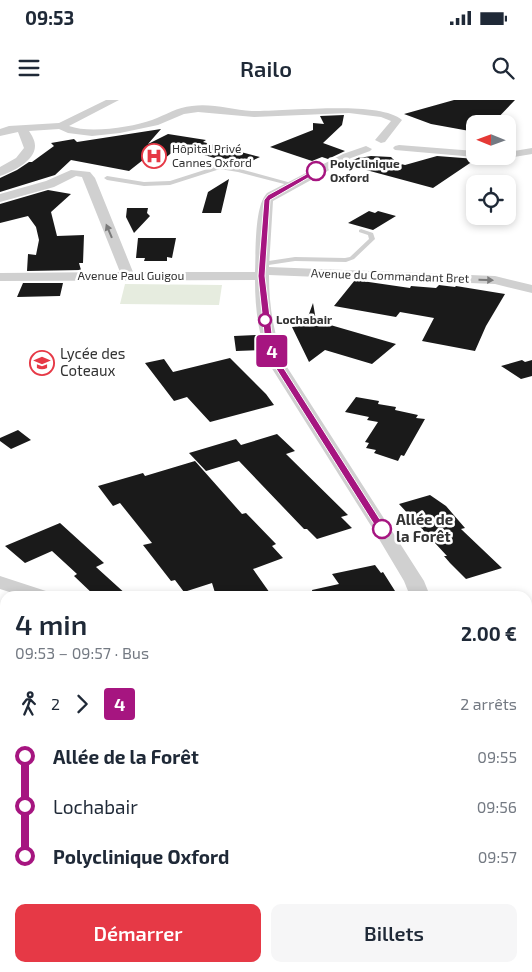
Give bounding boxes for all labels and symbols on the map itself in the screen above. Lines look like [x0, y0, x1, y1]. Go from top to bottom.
north arrow [466, 115, 516, 165]
place label: Hôpital Privé Cannes Oxford [172, 141, 252, 169]
hospital icon: Hôpital Privé Cannes Oxford [141, 143, 167, 169]
place label: Polyclinique Oxford [330, 156, 400, 184]
marker: Polyclinique Oxford [306, 161, 326, 181]
one-way arrow [105, 223, 113, 238]
street label: Avenue du Commandant Bret [311, 265, 470, 285]
street label: Avenue Paul Guigou [78, 268, 184, 282]
one-way arrow [478, 276, 494, 284]
place label: Lochabair [276, 312, 332, 326]
marker: Lochabair [258, 313, 272, 327]
line badge: 4 [256, 335, 288, 367]
place label: Lycée des Coteaux [60, 344, 125, 379]
school or university icon: Lycée des Coteaux [29, 350, 55, 376]
place label: Allée de la Forêt [396, 510, 453, 545]
marker: Allée de la Forêt [372, 519, 392, 539]

